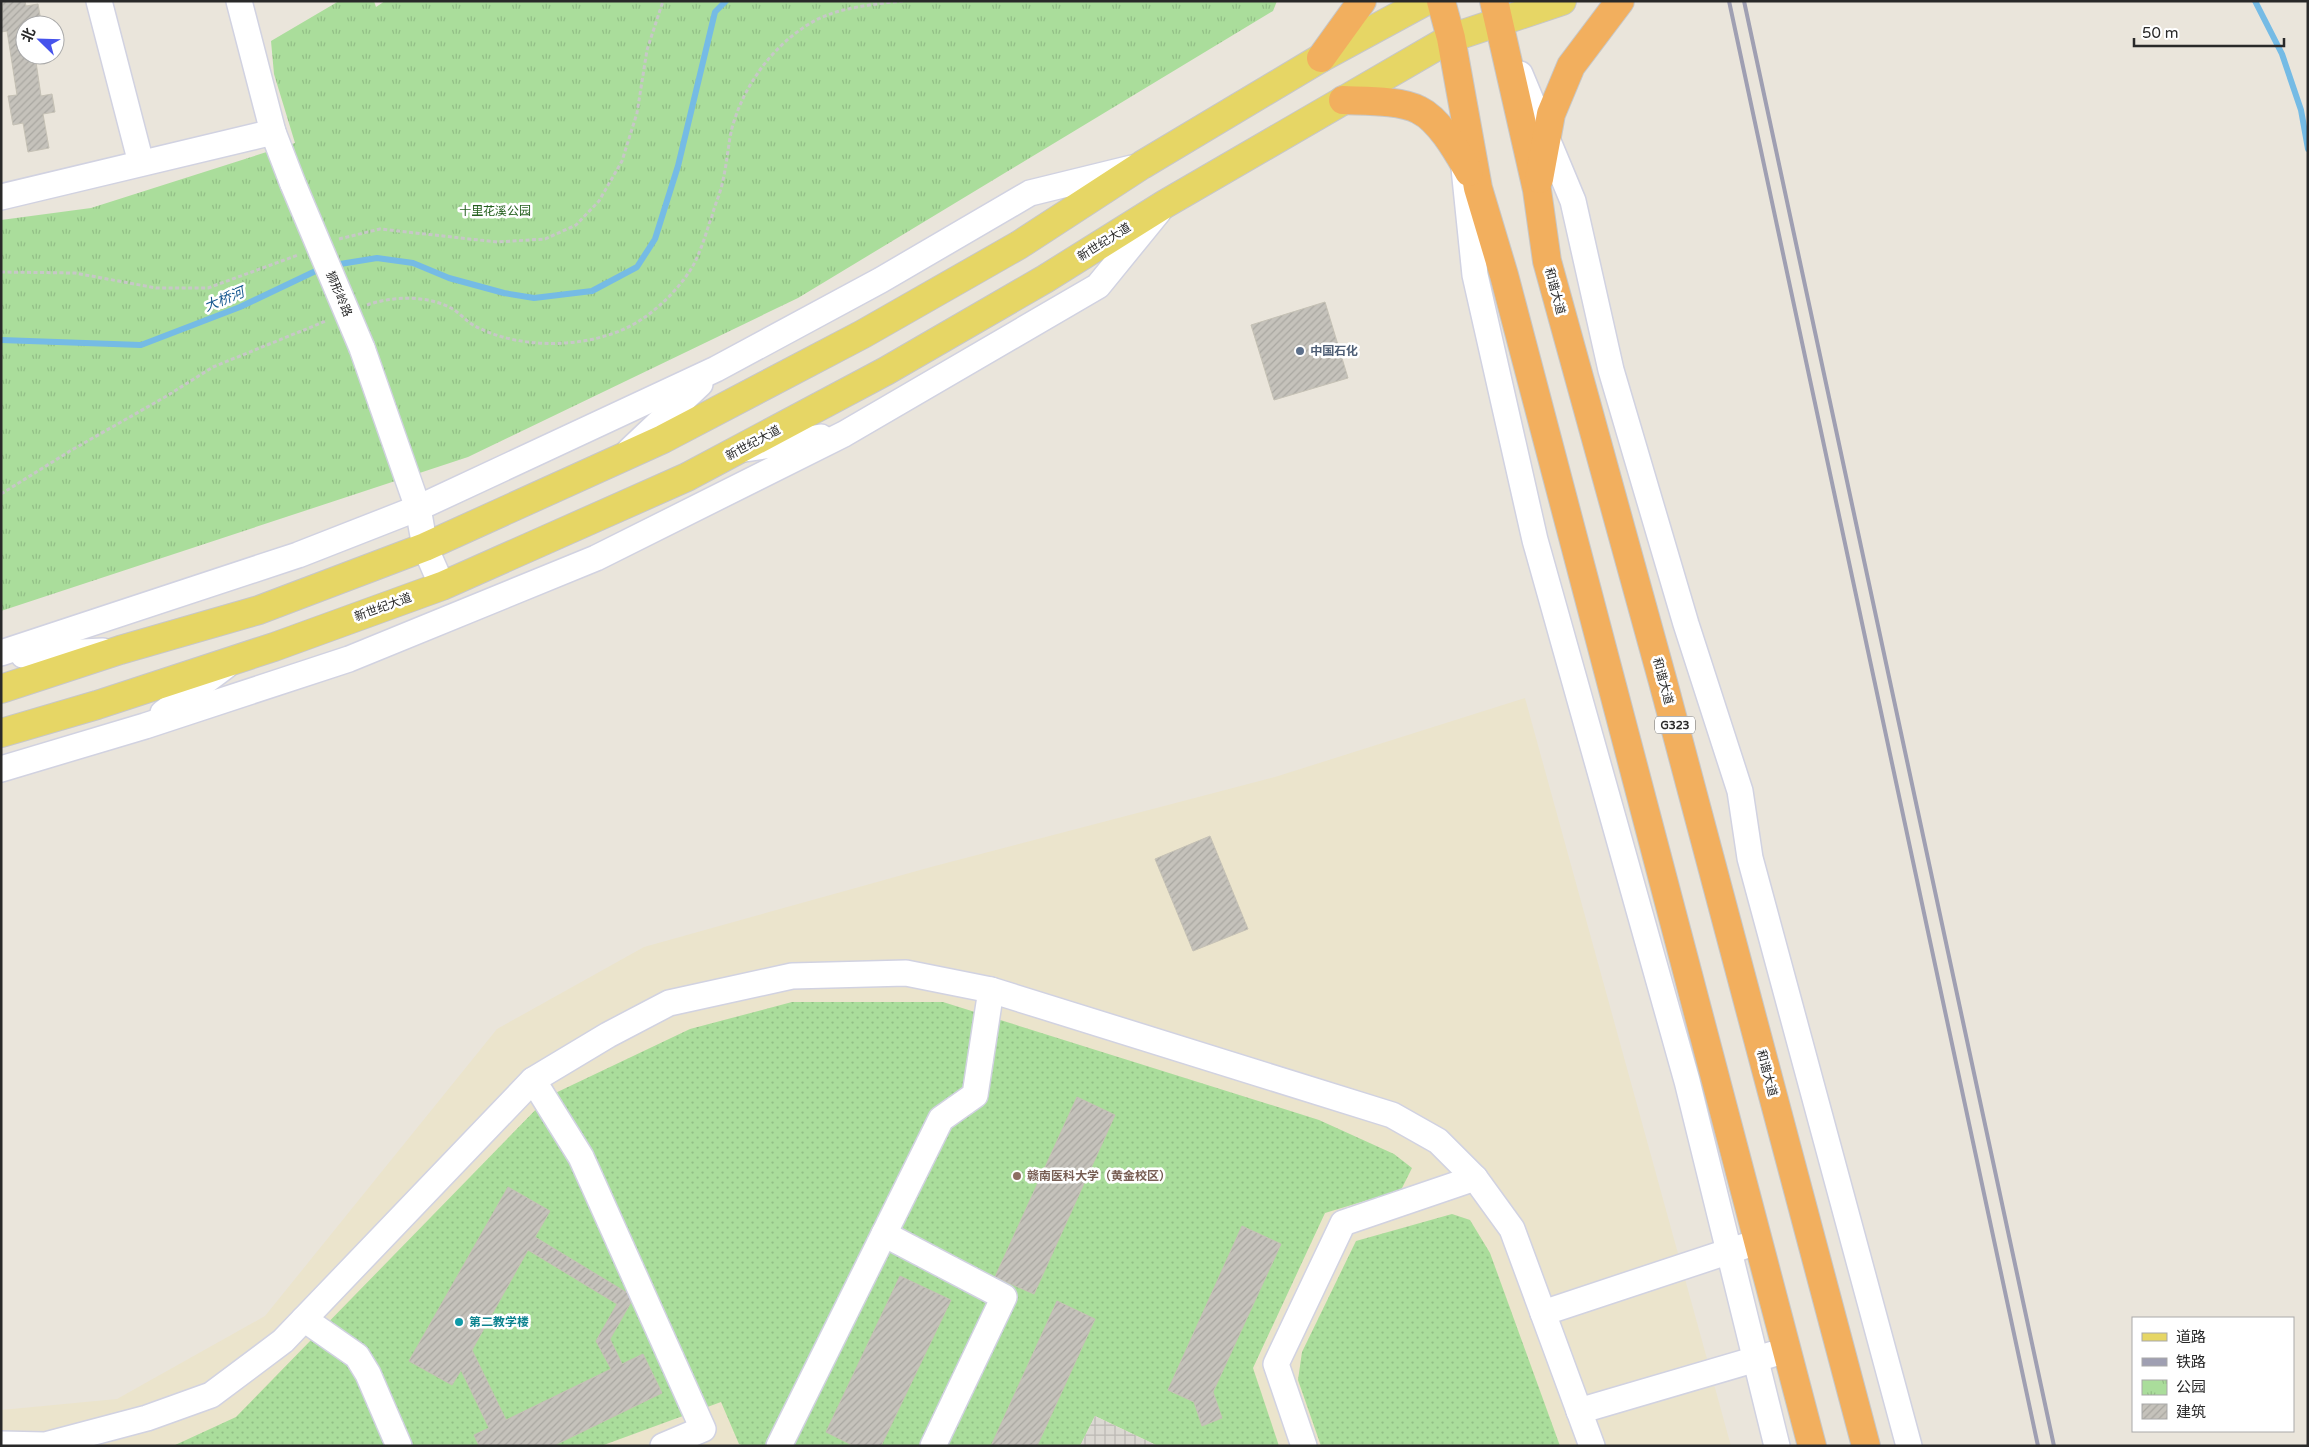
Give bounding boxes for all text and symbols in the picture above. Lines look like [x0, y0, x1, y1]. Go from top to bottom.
north arrow [15, 15, 65, 65]
scale bar [2134, 15, 2284, 47]
text: 50 m [2142, 24, 2179, 42]
text: 北 [18, 25, 39, 45]
park label: 十里花溪公园 [459, 204, 531, 218]
street label: 新世纪大道 [1075, 220, 1133, 264]
street label: 和谐大道 [1542, 266, 1568, 316]
street label: 狮形岭路 [323, 269, 355, 319]
water label: 大桥河 [202, 283, 250, 315]
place label: 中国石化 [1310, 344, 1358, 358]
marker: 中国石化 [1294, 345, 1306, 357]
street label: 新世纪大道 [723, 423, 783, 463]
street label: 新世纪大道 [352, 590, 414, 624]
street label: 和谐大道 [1650, 656, 1676, 706]
road number: G323 [1655, 716, 1695, 734]
street label: 和谐大道 [1754, 1048, 1780, 1098]
place label: 赣南医科大学（黄金校区） [1027, 1169, 1171, 1183]
marker: 赣南医科大学（黄金校区） [1011, 1170, 1023, 1182]
place label: 第二教学楼 [469, 1315, 529, 1329]
marker: 第二教学楼 [453, 1316, 465, 1328]
legend [2132, 1317, 2294, 1432]
text: 道路 [2176, 1328, 2206, 1346]
text: 铁路 [2176, 1353, 2206, 1371]
text: 公园 [2176, 1378, 2206, 1396]
text: 建筑 [2176, 1403, 2206, 1421]

